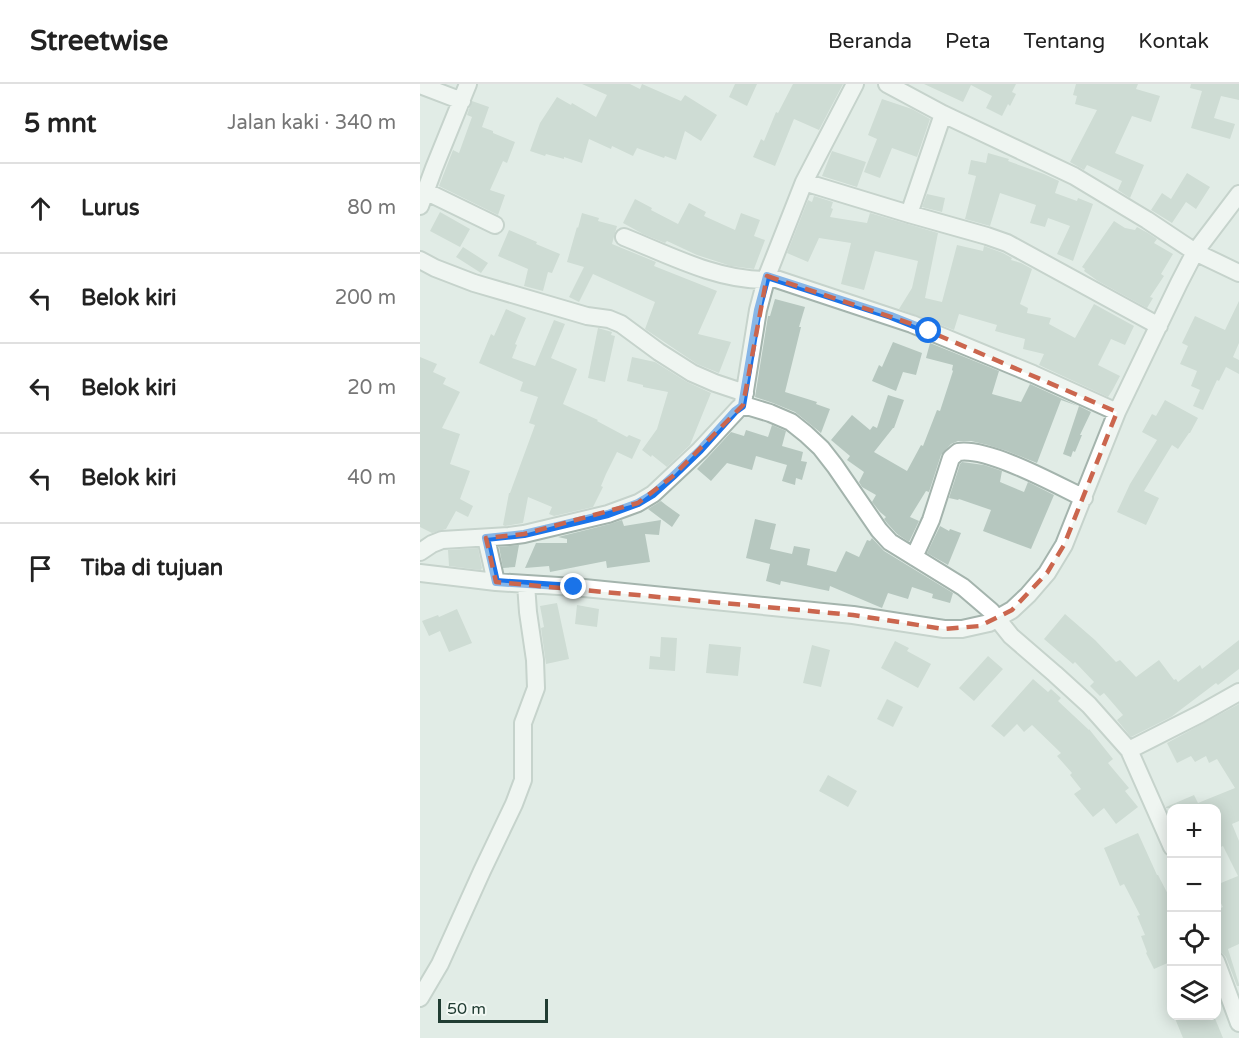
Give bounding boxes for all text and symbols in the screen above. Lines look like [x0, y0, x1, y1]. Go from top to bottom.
text: Streetwise [30, 24, 168, 58]
text: Beranda [828, 29, 912, 54]
text: Peta [945, 29, 991, 54]
text: Tentang [1024, 29, 1105, 54]
text: Kontak [1138, 29, 1209, 54]
text: 5 mnt [24, 108, 96, 139]
text: Jalan kaki · 340 m [227, 111, 396, 135]
icon: ahead [24, 192, 57, 225]
text: Lurus [81, 195, 139, 221]
text: 80 m [347, 196, 396, 220]
icon: left [24, 282, 57, 315]
text: Belok kiri [81, 285, 177, 311]
text: 200 m [335, 286, 396, 310]
route start [915, 317, 941, 343]
icon: left [24, 372, 57, 405]
text: Belok kiri [81, 375, 177, 401]
text: 20 m [347, 376, 396, 400]
icon: left [24, 462, 57, 495]
text: Belok kiri [81, 465, 177, 491]
text: 40 m [347, 466, 396, 490]
icon: arrive [24, 552, 57, 585]
text: Tiba di tujuan [81, 555, 223, 581]
route end [560, 573, 586, 599]
map controls [1167, 804, 1221, 1020]
button: + [1167, 804, 1221, 858]
button: − [1167, 858, 1221, 912]
button: locate [1167, 912, 1221, 966]
button: layers [1167, 966, 1221, 1020]
scale bar [438, 996, 548, 1024]
text: 50 m [447, 999, 486, 1019]

